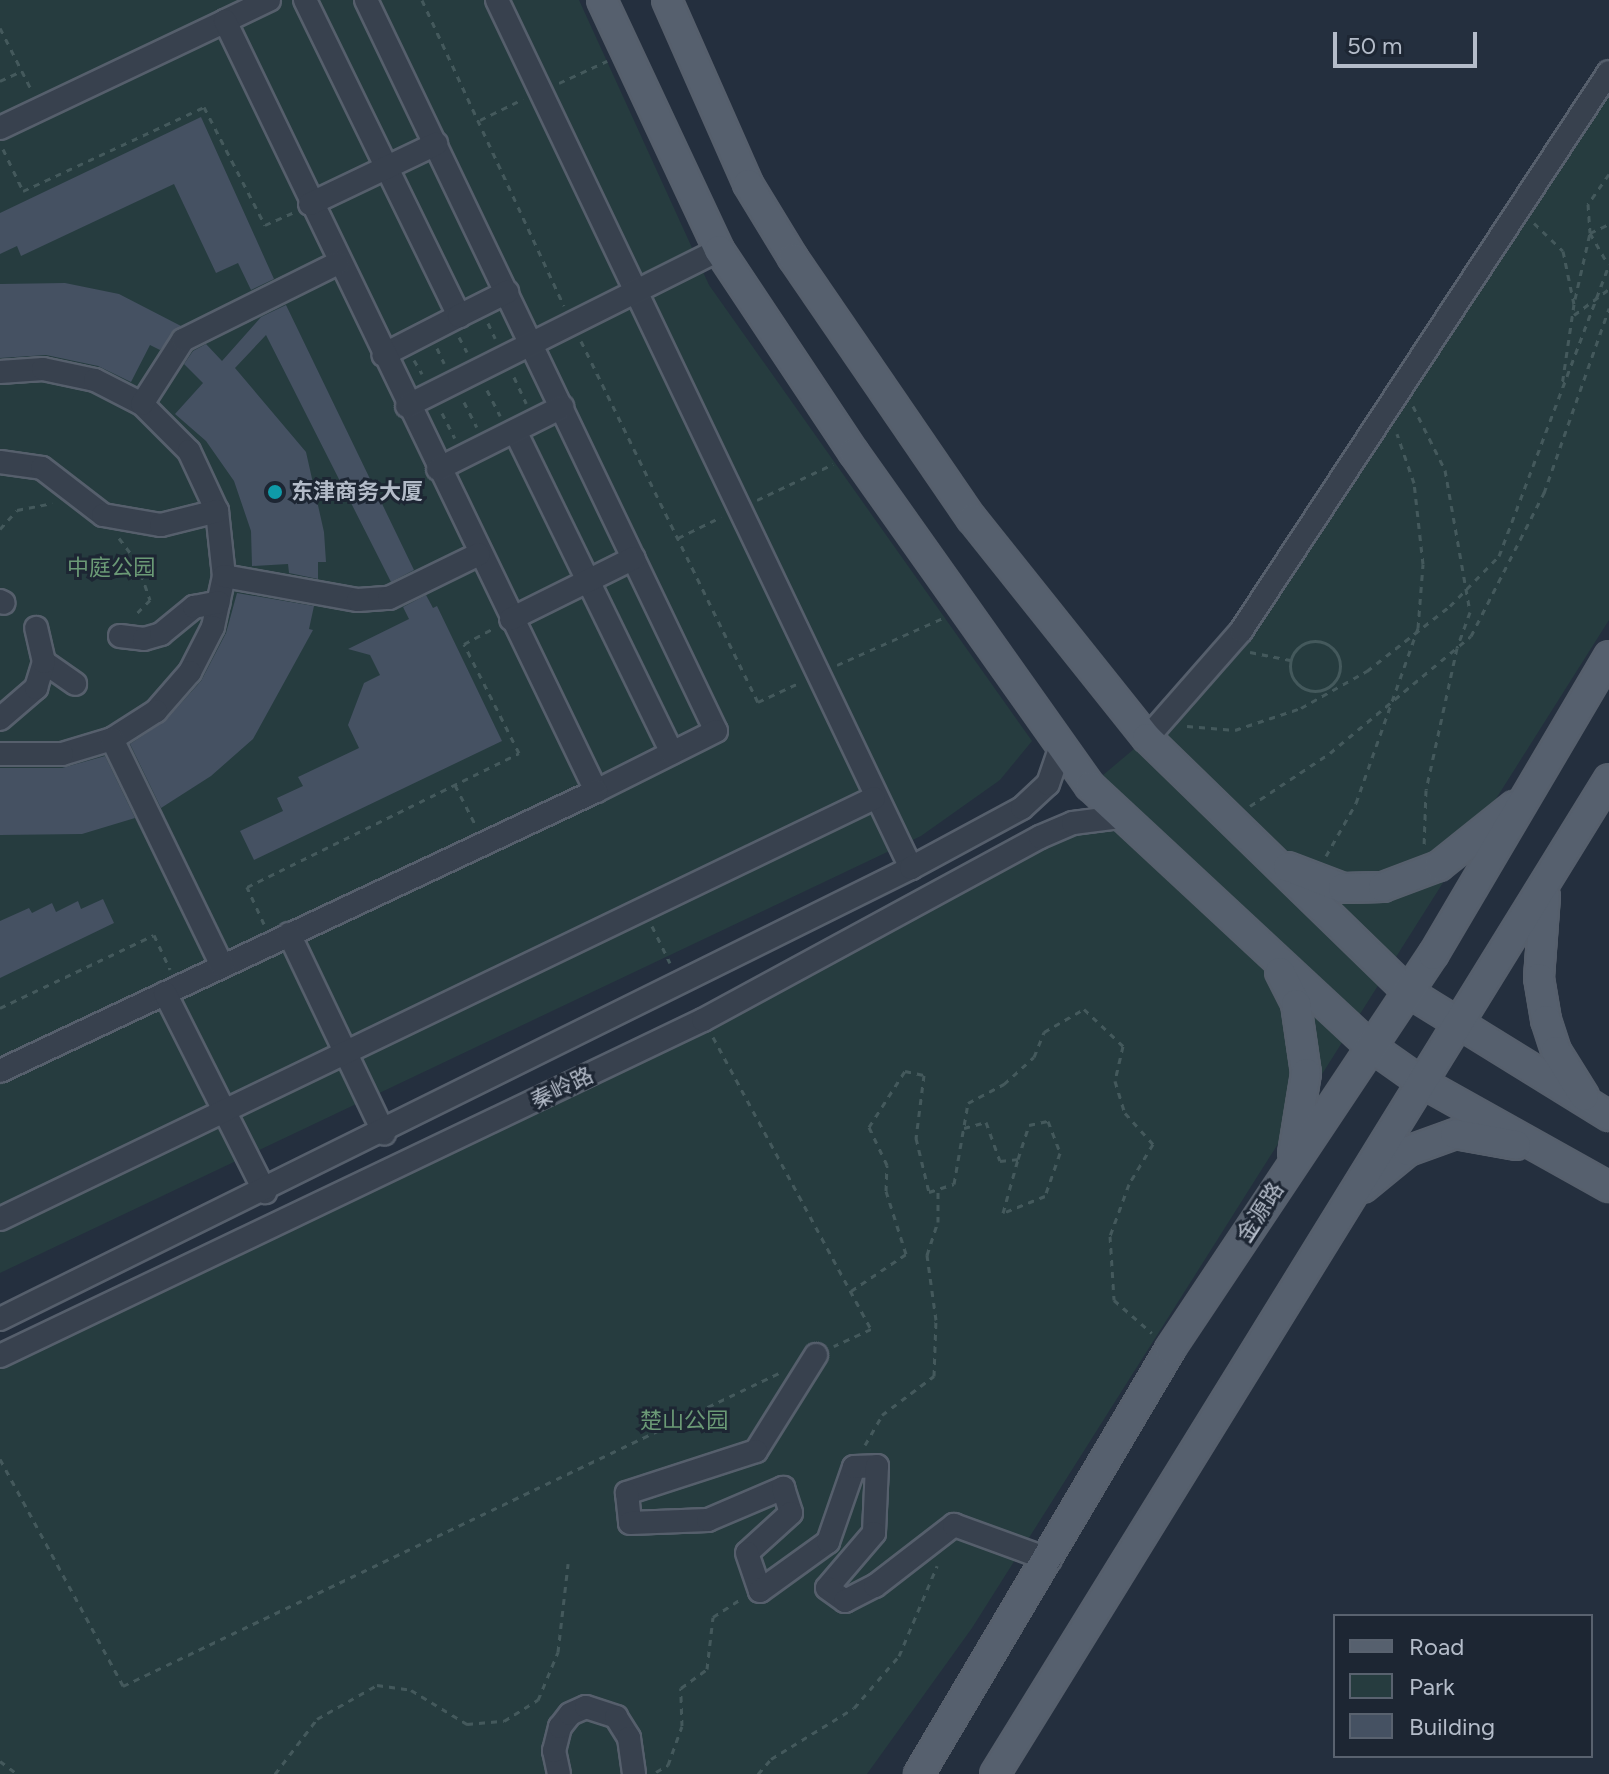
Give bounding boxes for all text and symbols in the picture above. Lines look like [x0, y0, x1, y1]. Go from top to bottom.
scale bar [1337, 16, 1481, 66]
text: 50 m [1347, 31, 1403, 60]
place label: 东津商务大厦 [291, 479, 423, 505]
marker: 东津商务大厦 [266, 483, 284, 501]
park label: 中庭公园 [67, 555, 155, 581]
street label: 秦岭路 [527, 1062, 597, 1114]
street label: 金源路 [1231, 1177, 1289, 1247]
park label: 楚山公园 [640, 1408, 728, 1434]
legend [1333, 1614, 1593, 1758]
text: Road [1409, 1632, 1464, 1661]
text: Park [1409, 1672, 1455, 1701]
text: Building [1409, 1712, 1495, 1741]

